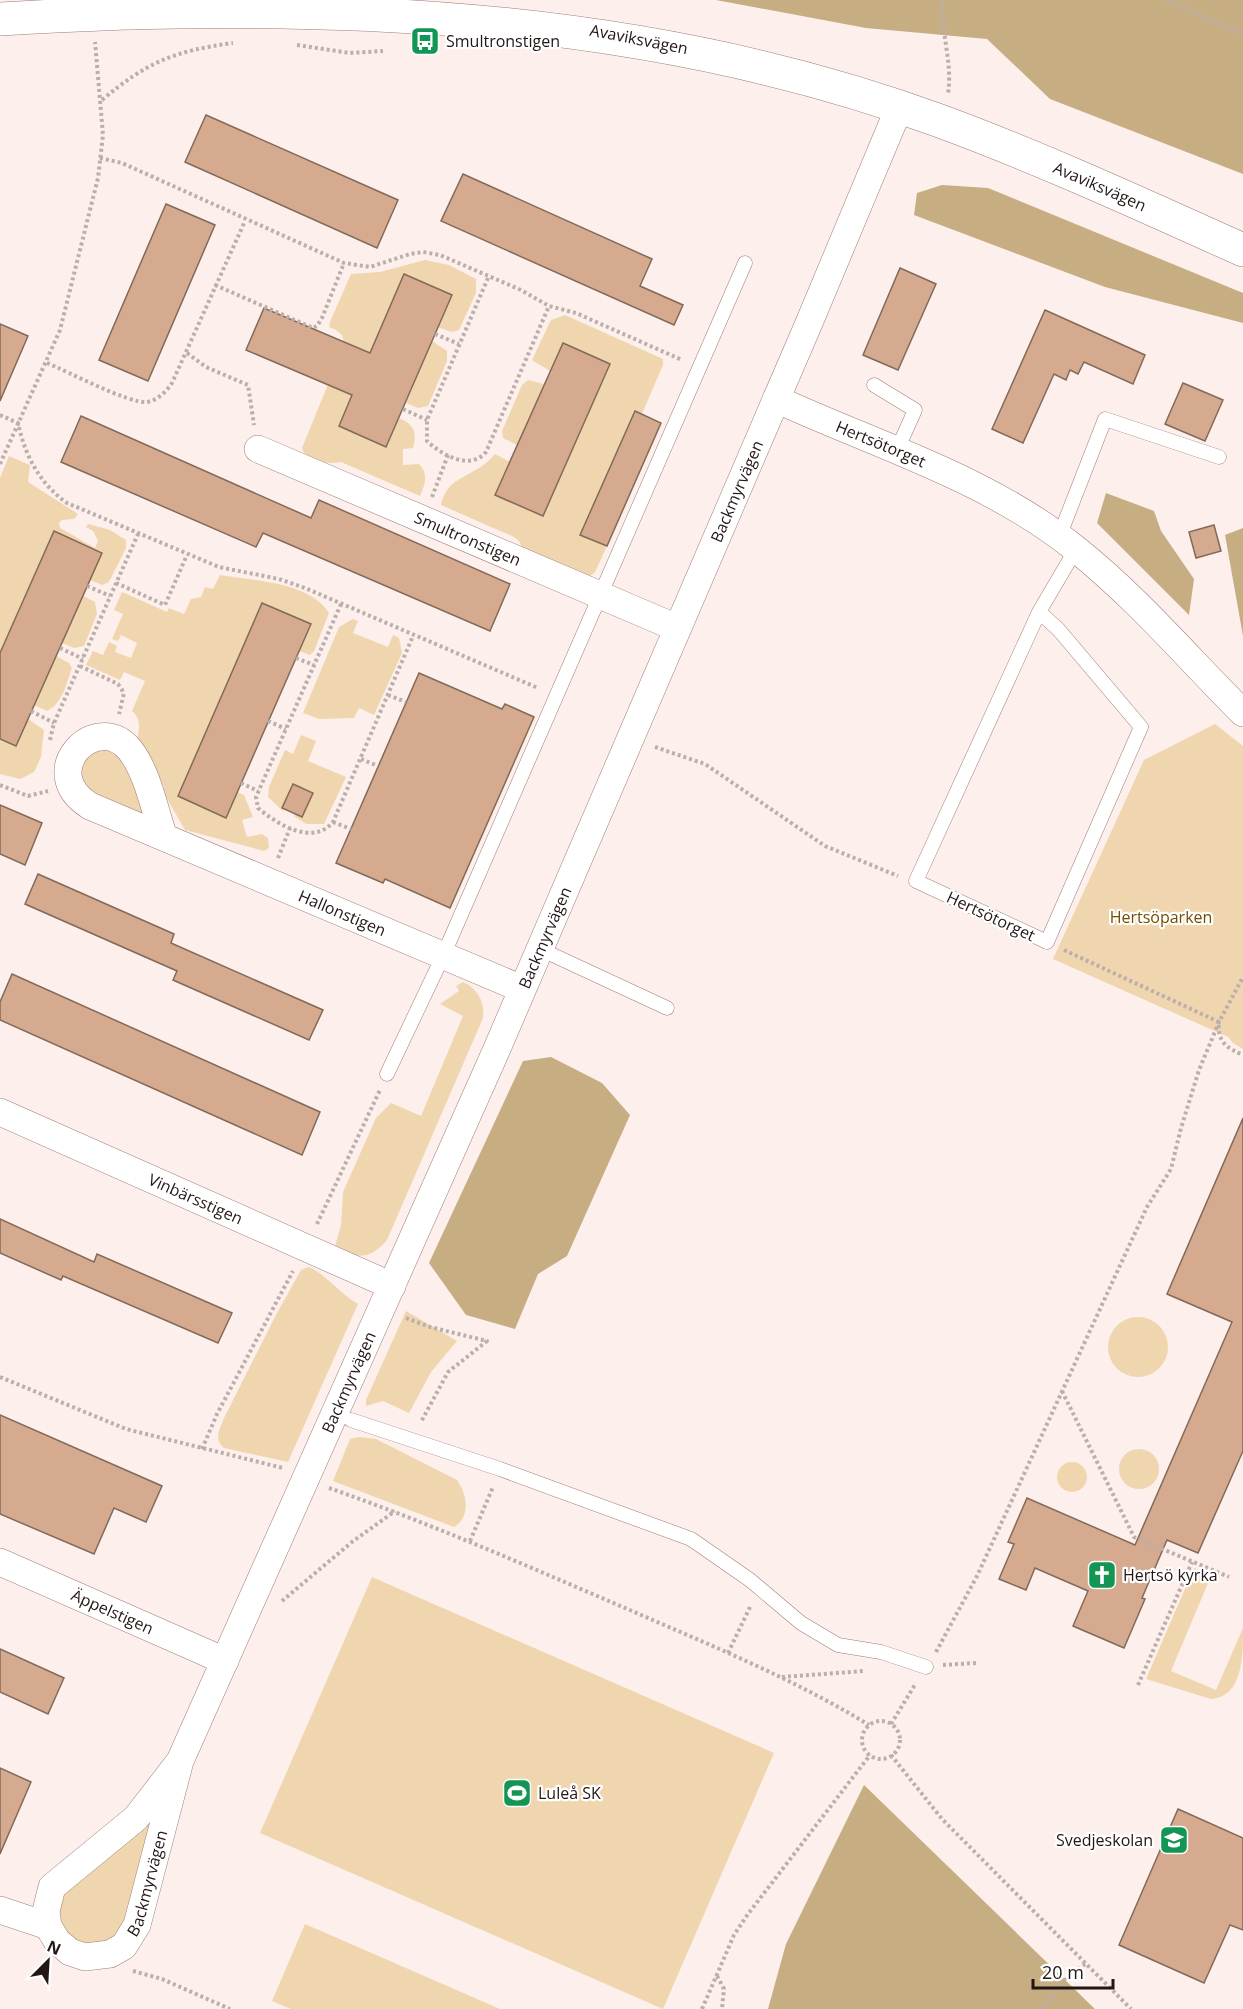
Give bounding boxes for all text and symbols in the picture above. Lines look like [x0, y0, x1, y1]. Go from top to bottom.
street label: Avaviksvägen [588, 19, 690, 59]
bus stop icon: Smultronstigen [409, 25, 441, 57]
place label: Smultronstigen [446, 30, 560, 52]
street label: Avaviksvägen [1050, 156, 1150, 216]
street label: Hertsötorget [833, 415, 930, 472]
street label: Backmyrvägen [705, 437, 768, 546]
street label: Smultronstigen [411, 506, 524, 571]
street label: Backmyrvägen [513, 883, 576, 992]
street label: Hallonstigen [295, 885, 389, 941]
street label: Hertsötorget [943, 886, 1039, 946]
park label: Hertsöparken [1110, 906, 1212, 928]
street label: Vinbärsstigen [145, 1168, 246, 1229]
street label: Backmyrvägen [316, 1328, 381, 1437]
church icon: Hertsö kyrka [1086, 1559, 1118, 1591]
place label: Hertsö kyrka [1123, 1564, 1218, 1586]
street label: Äppelstigen [68, 1584, 157, 1639]
sports icon: Luleå SK [501, 1777, 533, 1809]
place label: Luleå SK [538, 1782, 601, 1804]
school or university icon: Svedjeskolan [1158, 1824, 1190, 1856]
street label: Backmyrvägen [122, 1828, 172, 1941]
place label: Svedjeskolan [1056, 1829, 1153, 1851]
north arrow [18, 1931, 78, 1991]
text: N [44, 1935, 65, 1960]
scale bar [1033, 1952, 1112, 1990]
text: 20 m [1042, 1960, 1084, 1984]

